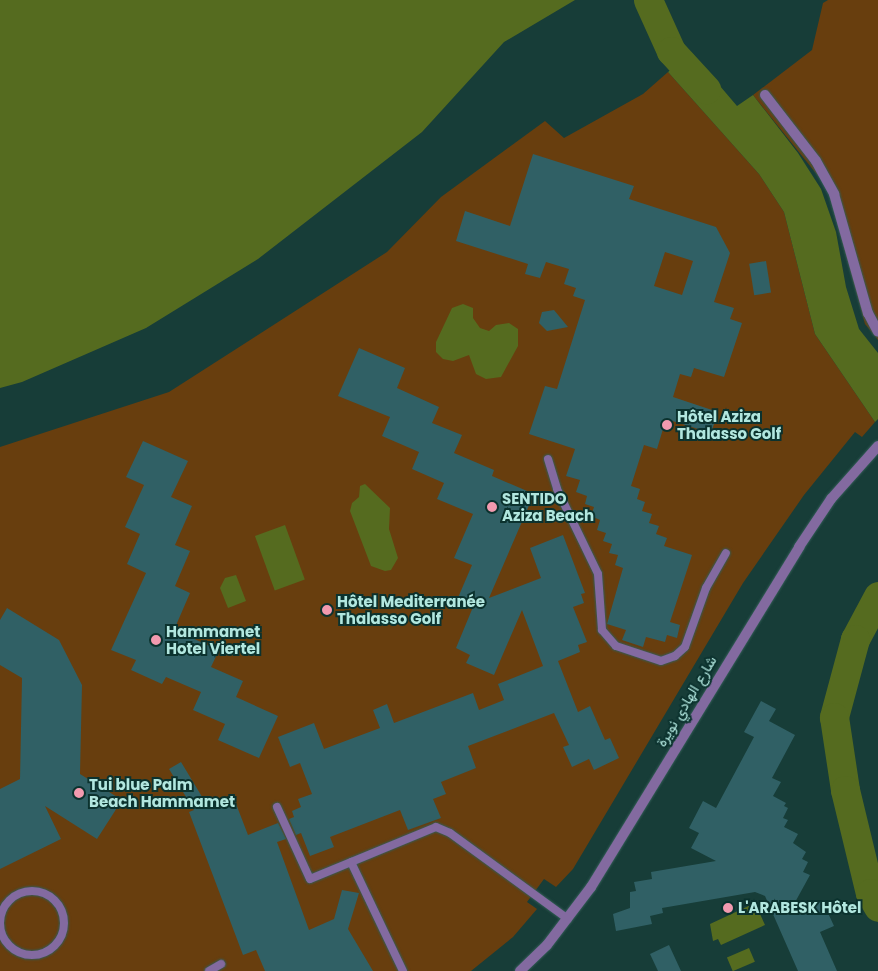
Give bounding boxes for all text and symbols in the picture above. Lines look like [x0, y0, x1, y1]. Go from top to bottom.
place label: Hôtel Aziza Thalasso Golf [677, 407, 781, 442]
marker: Hôtel Aziza Thalasso Golf [661, 419, 673, 431]
place label: SENTIDO Aziza Beach [502, 489, 594, 524]
marker: SENTIDO Aziza Beach [486, 501, 498, 513]
place label: Hôtel Mediterranée Thalasso Golf [337, 592, 485, 627]
marker: Hôtel Mediterranée Thalasso Golf [321, 604, 333, 616]
place label: Hammamet Hotel Viertel [166, 622, 260, 657]
marker: Hammamet Hotel Viertel [150, 634, 162, 646]
street label: شارع الهادي نويرة [652, 652, 720, 750]
place label: Tui blue Palm Beach Hammamet [89, 775, 235, 810]
marker: Tui blue Palm Beach Hammamet [73, 787, 85, 799]
place label: L'ARABESK Hôtel [738, 899, 861, 917]
marker: L'ARABESK Hôtel [722, 902, 734, 914]

